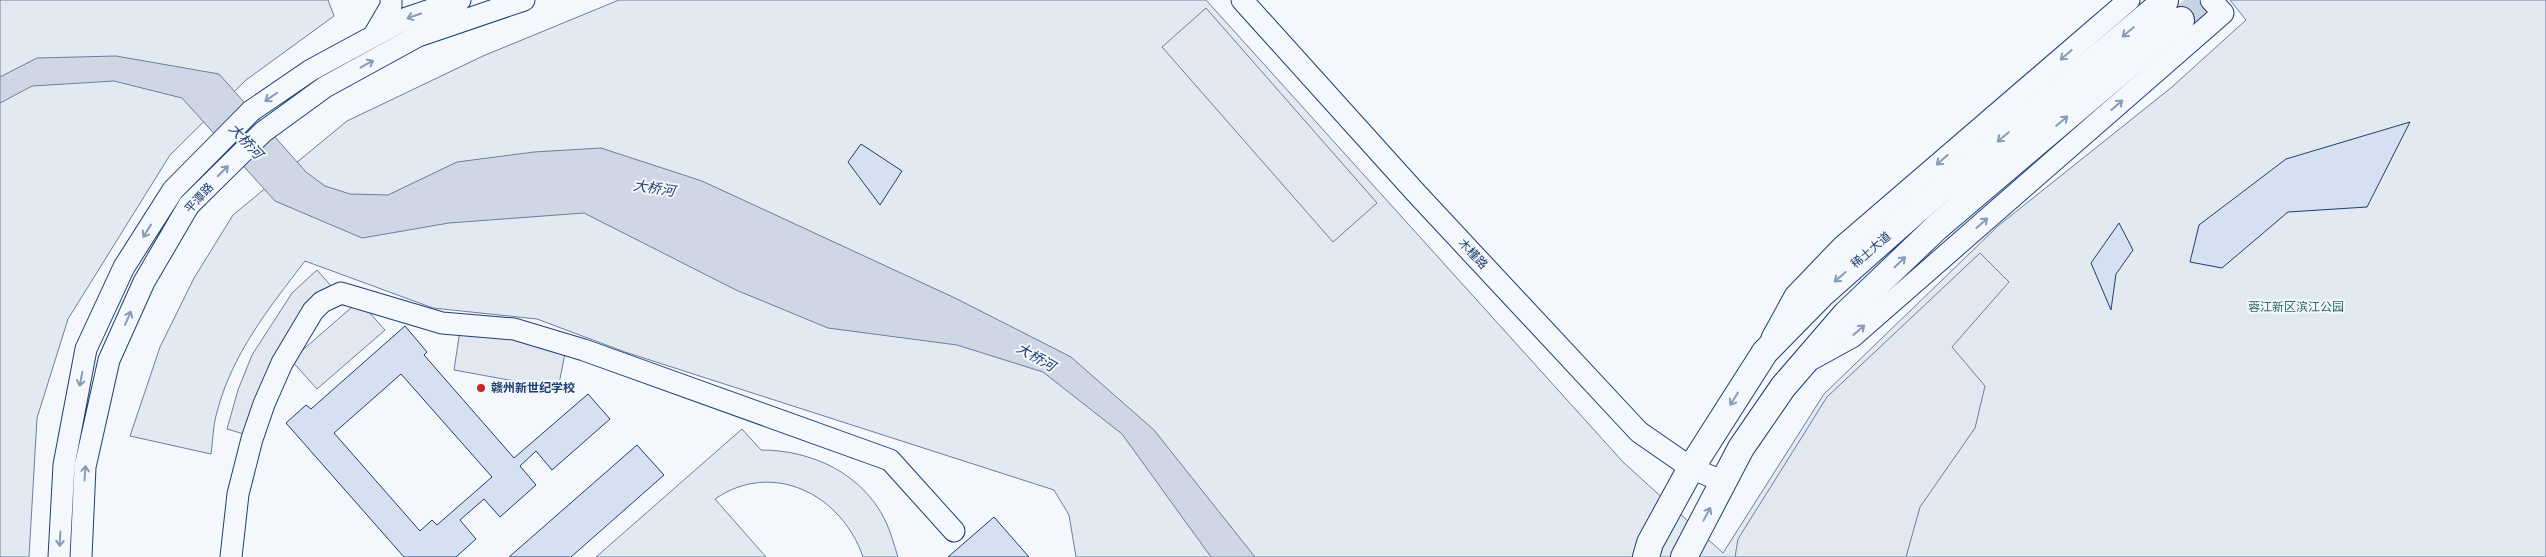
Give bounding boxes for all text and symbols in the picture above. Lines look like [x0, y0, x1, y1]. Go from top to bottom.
one-way arrow [406, 12, 422, 21]
one-way arrow [2121, 27, 2134, 38]
one-way arrow [2059, 49, 2072, 60]
one-way arrow [360, 59, 375, 69]
one-way arrow [264, 92, 278, 102]
one-way arrow [2111, 99, 2124, 111]
one-way arrow [2056, 115, 2069, 127]
water label: 大桥河 [224, 120, 269, 165]
one-way arrow [1997, 131, 2010, 143]
one-way arrow [1936, 155, 1949, 166]
one-way arrow [217, 165, 230, 177]
water label: 大桥河 [632, 176, 679, 202]
street label: 平潭路 [181, 179, 217, 217]
one-way arrow [1975, 218, 1988, 229]
one-way arrow [141, 224, 151, 238]
street label: 稀土大道 [1848, 228, 1894, 272]
street label: 木槿路 [1455, 235, 1491, 273]
one-way arrow [1894, 256, 1907, 268]
one-way arrow [1834, 271, 1847, 283]
park label: 蓉江新区滨江公园 [2248, 299, 2344, 315]
one-way arrow [123, 311, 133, 326]
one-way arrow [1853, 324, 1866, 336]
water label: 大桥河 [1013, 339, 1061, 378]
one-way arrow [75, 370, 85, 386]
place label: 赣州新世纪学校 [491, 380, 575, 396]
marker: 赣州新世纪学校 [475, 382, 487, 394]
one-way arrow [1728, 391, 1738, 405]
one-way arrow [80, 466, 89, 482]
one-way arrow [1703, 507, 1712, 522]
one-way arrow [56, 531, 65, 547]

